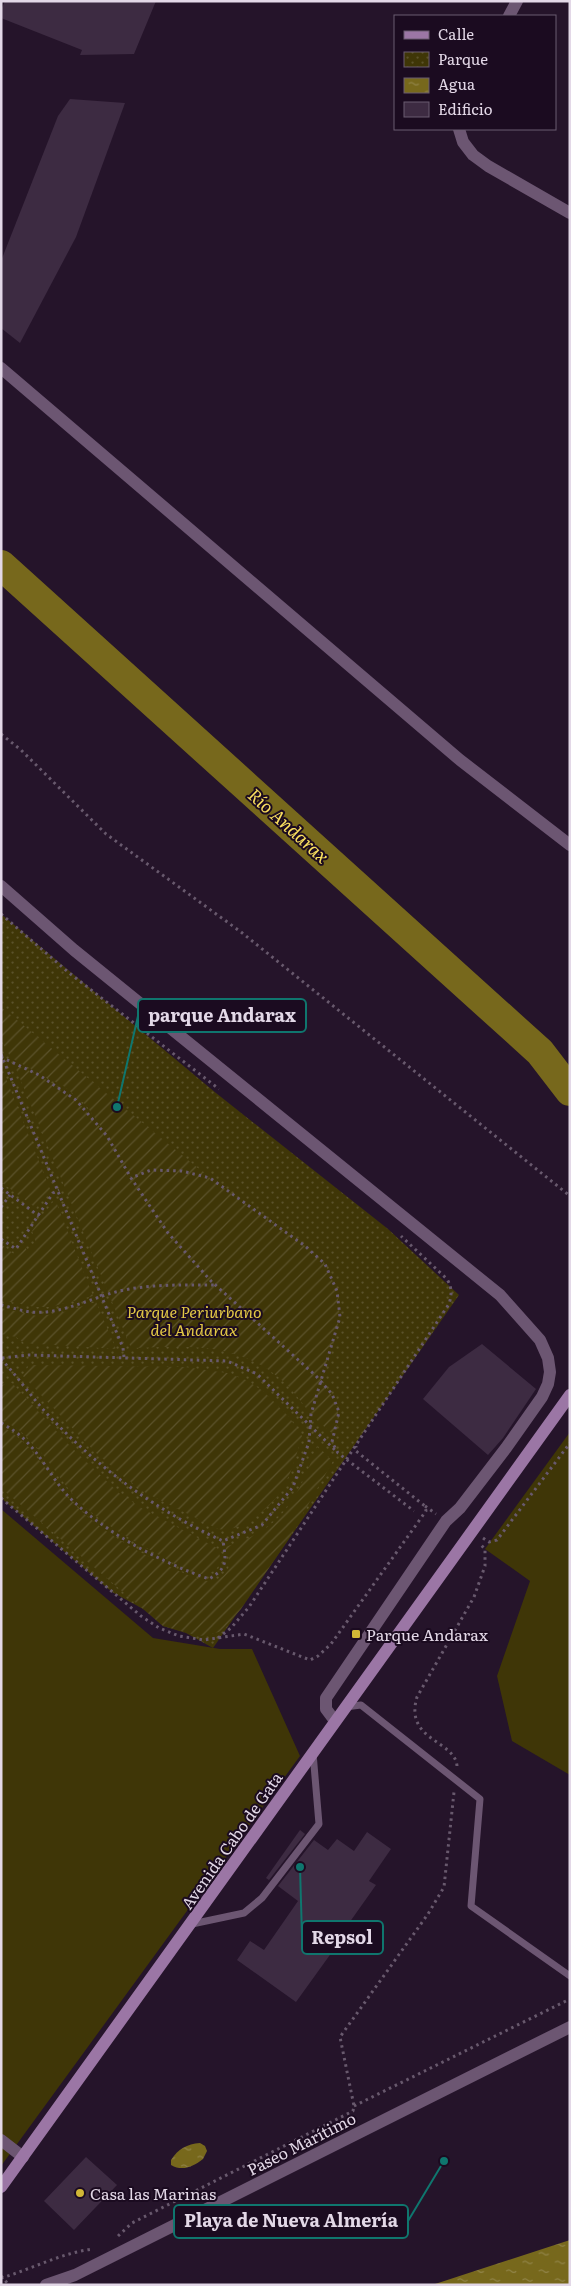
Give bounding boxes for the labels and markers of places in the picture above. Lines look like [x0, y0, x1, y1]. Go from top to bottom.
callout: parque Andarax [138, 999, 306, 1032]
place label: Parque Andarax [366, 1622, 489, 1646]
marker: Parque Andarax [350, 1628, 362, 1640]
callout: Repsol [302, 1921, 383, 1954]
place label: Casa las Marinas [90, 2181, 216, 2205]
marker: Casa las Marinas [74, 2187, 86, 2199]
callout: Playa de Nueva Almería [174, 2205, 408, 2238]

